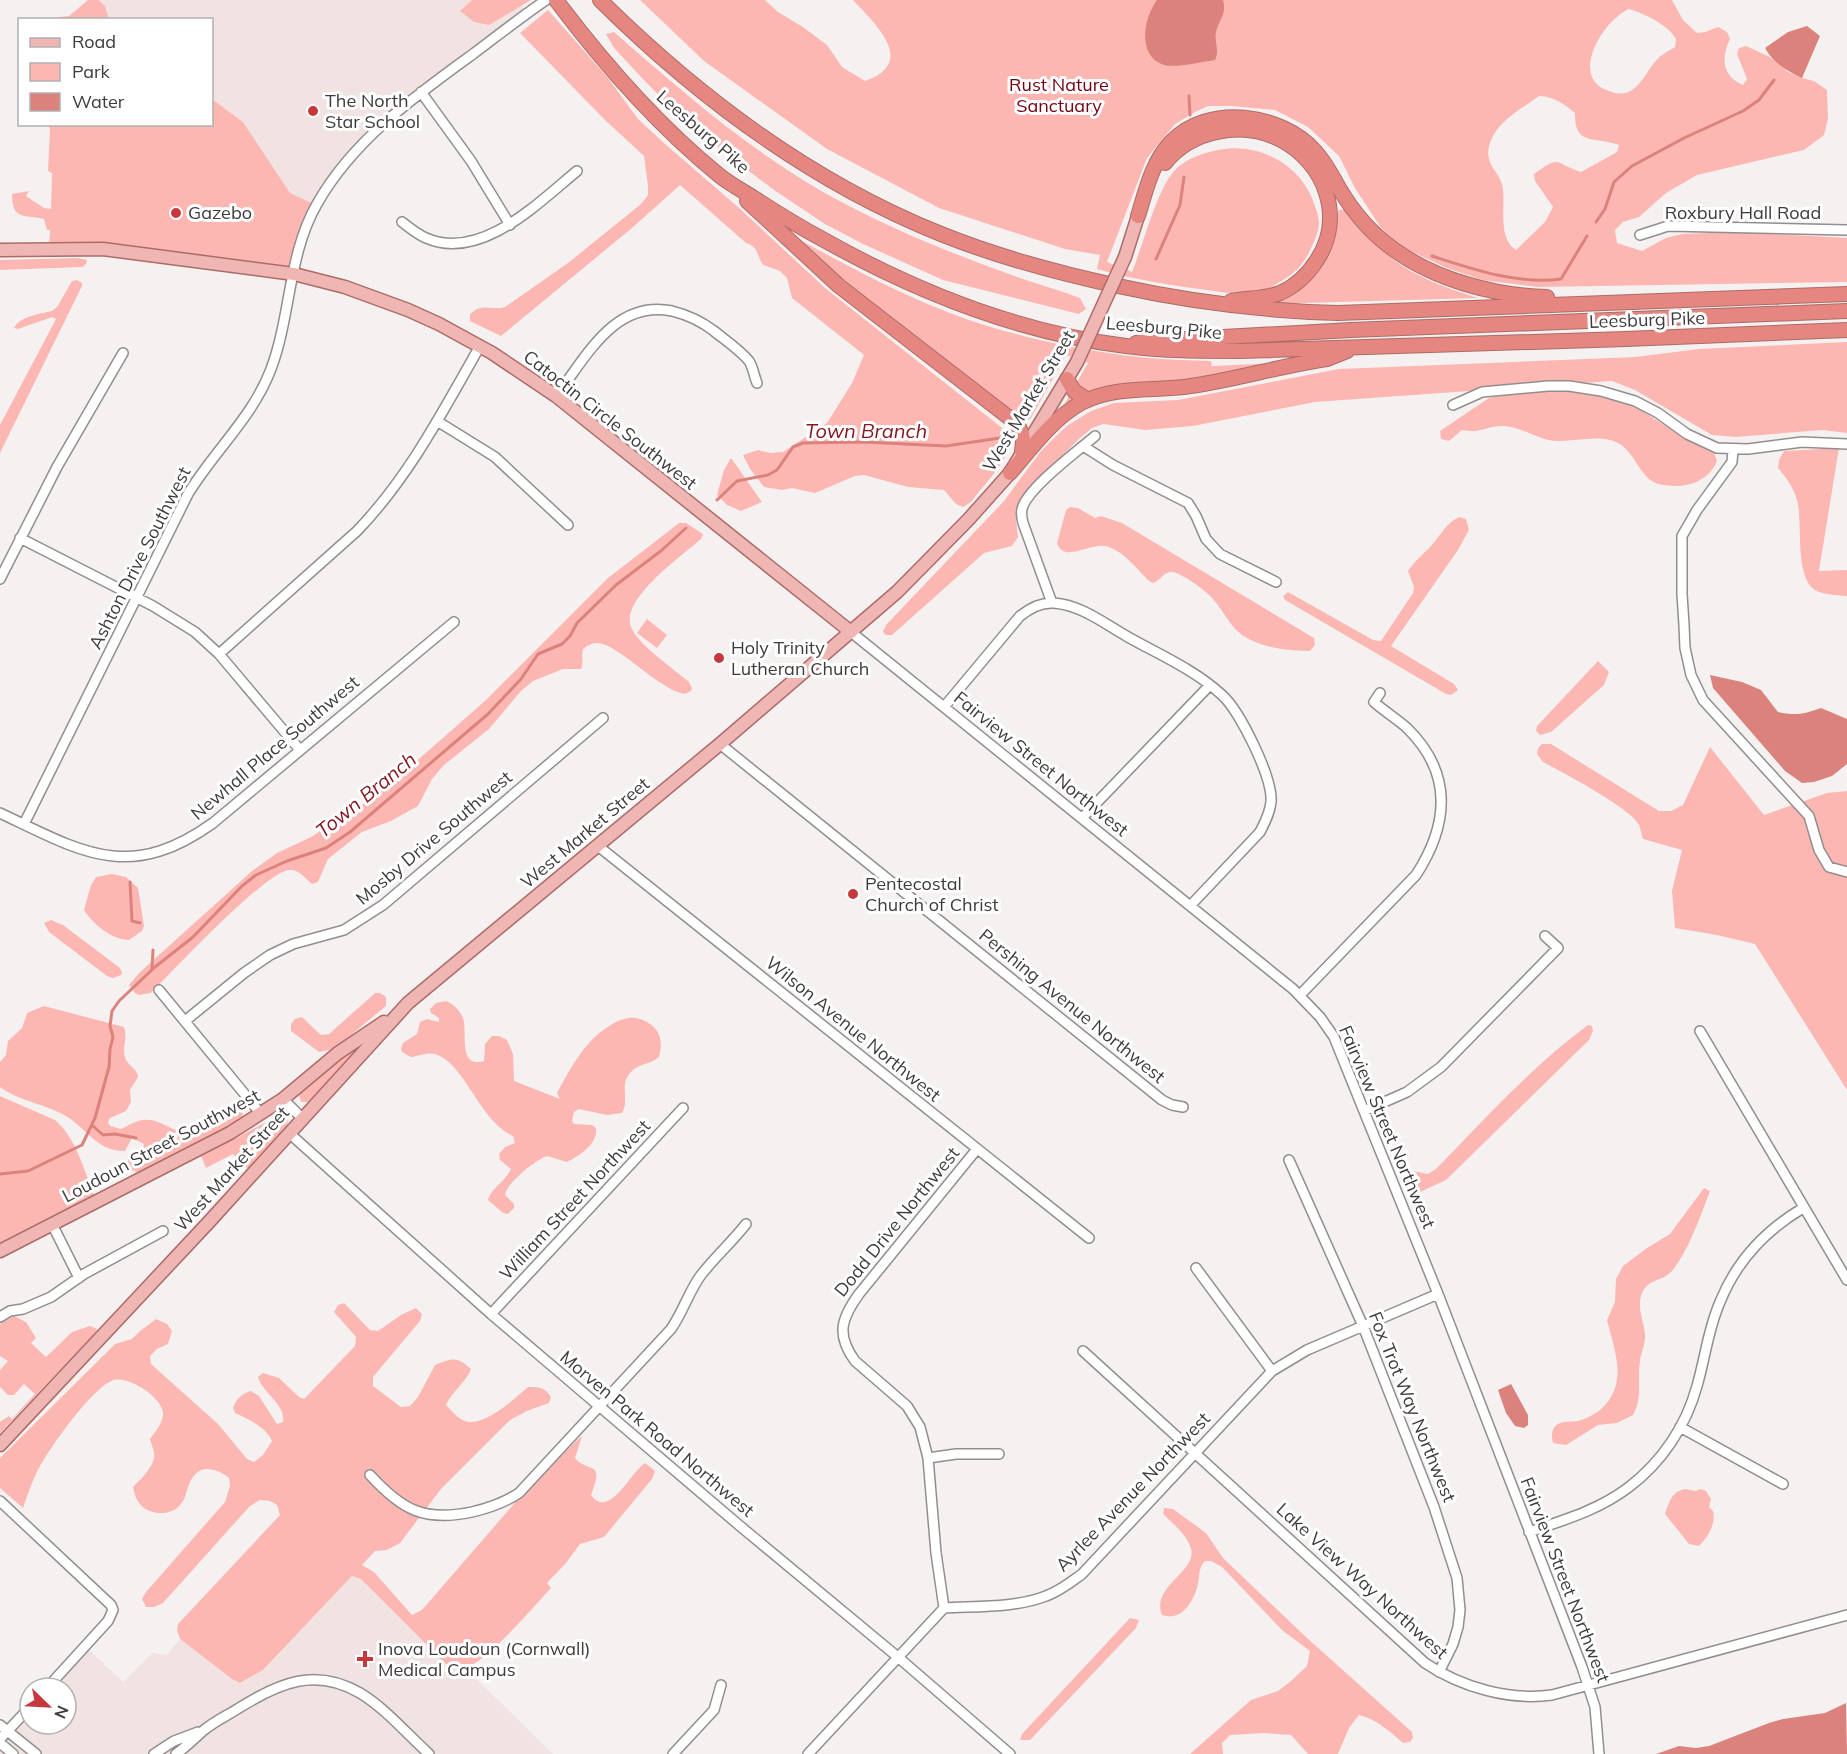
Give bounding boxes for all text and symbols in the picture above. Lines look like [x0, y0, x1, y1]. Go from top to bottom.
legend [18, 18, 213, 126]
text: Road [72, 30, 116, 53]
text: Park [72, 60, 111, 83]
park label: Rust Nature Sanctuary [1009, 73, 1109, 117]
street label: Leesburg Pike [652, 85, 755, 178]
place label: The North Star School [325, 89, 420, 133]
text: Water [72, 90, 125, 113]
marker: The North Star School [306, 104, 320, 118]
place label: Gazebo [188, 201, 252, 224]
street label: Roxbury Hall Road [1665, 201, 1821, 224]
marker: Gazebo [169, 206, 183, 220]
street label: Leesburg Pike [1588, 306, 1705, 333]
street label: Leesburg Pike [1105, 311, 1223, 344]
street label: West Market Street [977, 326, 1080, 476]
street label: Catoctin Circle Southwest [519, 345, 702, 494]
water label: Town Branch [805, 418, 927, 443]
street label: Ashton Drive Southwest [84, 463, 196, 653]
place label: Holy Trinity Lutheran Church [731, 636, 869, 680]
marker: Holy Trinity Lutheran Church [712, 651, 726, 665]
street label: Newhall Place Southwest [186, 671, 363, 825]
street label: Fairview Street Northwest [949, 686, 1133, 841]
water label: Town Branch [310, 746, 421, 843]
street label: Mosby Drive Southwest [351, 766, 516, 910]
street label: West Market Street [516, 772, 654, 893]
place label: Pentecostal Church of Christ [865, 872, 999, 916]
marker: Pentecostal Church of Christ [846, 887, 860, 901]
street label: Pershing Avenue Northwest [975, 923, 1170, 1088]
street label: Wilson Avenue Northwest [761, 951, 945, 1106]
street label: Fairview Street Northwest [1334, 1022, 1441, 1232]
street label: Loudoun Street Southwest [58, 1084, 264, 1208]
street label: West Market Street [169, 1101, 294, 1236]
street label: William Street Northwest [494, 1115, 655, 1285]
street label: Dodd Drive Northwest [829, 1142, 964, 1301]
street label: Fox Trot Way Northwest [1364, 1308, 1461, 1505]
street label: Morven Park Road Northwest [555, 1346, 759, 1522]
street label: Ayrlee Avenue Northwest [1050, 1407, 1215, 1576]
street label: Fairview Street Northwest [1516, 1474, 1615, 1686]
street label: Lake View Way Northwest [1272, 1498, 1453, 1664]
place label: Inova Loudoun (Cornwall) Medical Campus [378, 1637, 590, 1681]
marker: Inova Loudoun (Cornwall) Medical Campus [356, 1650, 374, 1668]
north arrow [18, 1676, 78, 1736]
text: N [50, 1703, 73, 1722]

